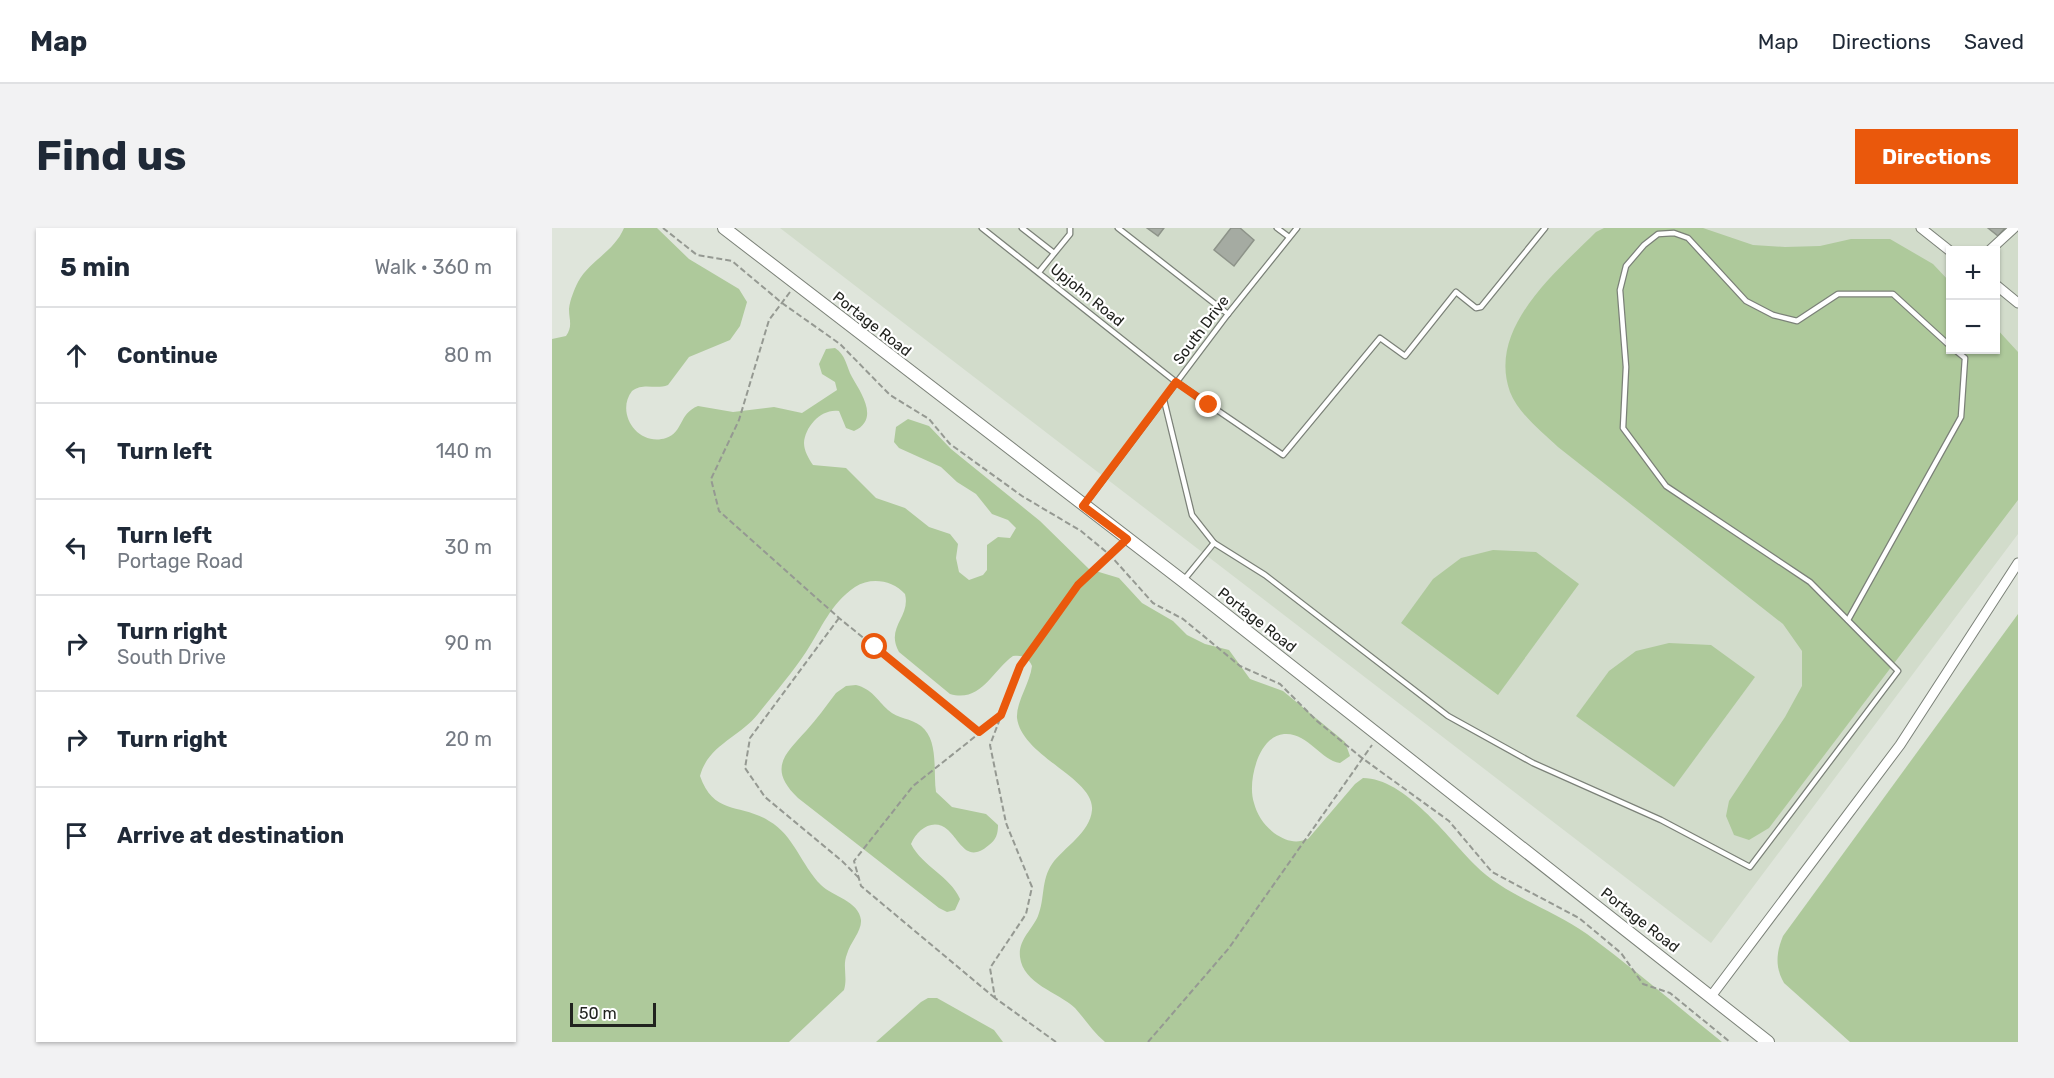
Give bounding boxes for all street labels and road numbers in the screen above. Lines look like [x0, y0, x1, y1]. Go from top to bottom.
street label: Upjohn Road [1047, 260, 1127, 330]
street label: Portage Road [829, 288, 915, 360]
street label: South Drive [1169, 292, 1233, 368]
street label: Portage Road [1214, 584, 1300, 656]
street label: Portage Road [1597, 884, 1683, 956]

